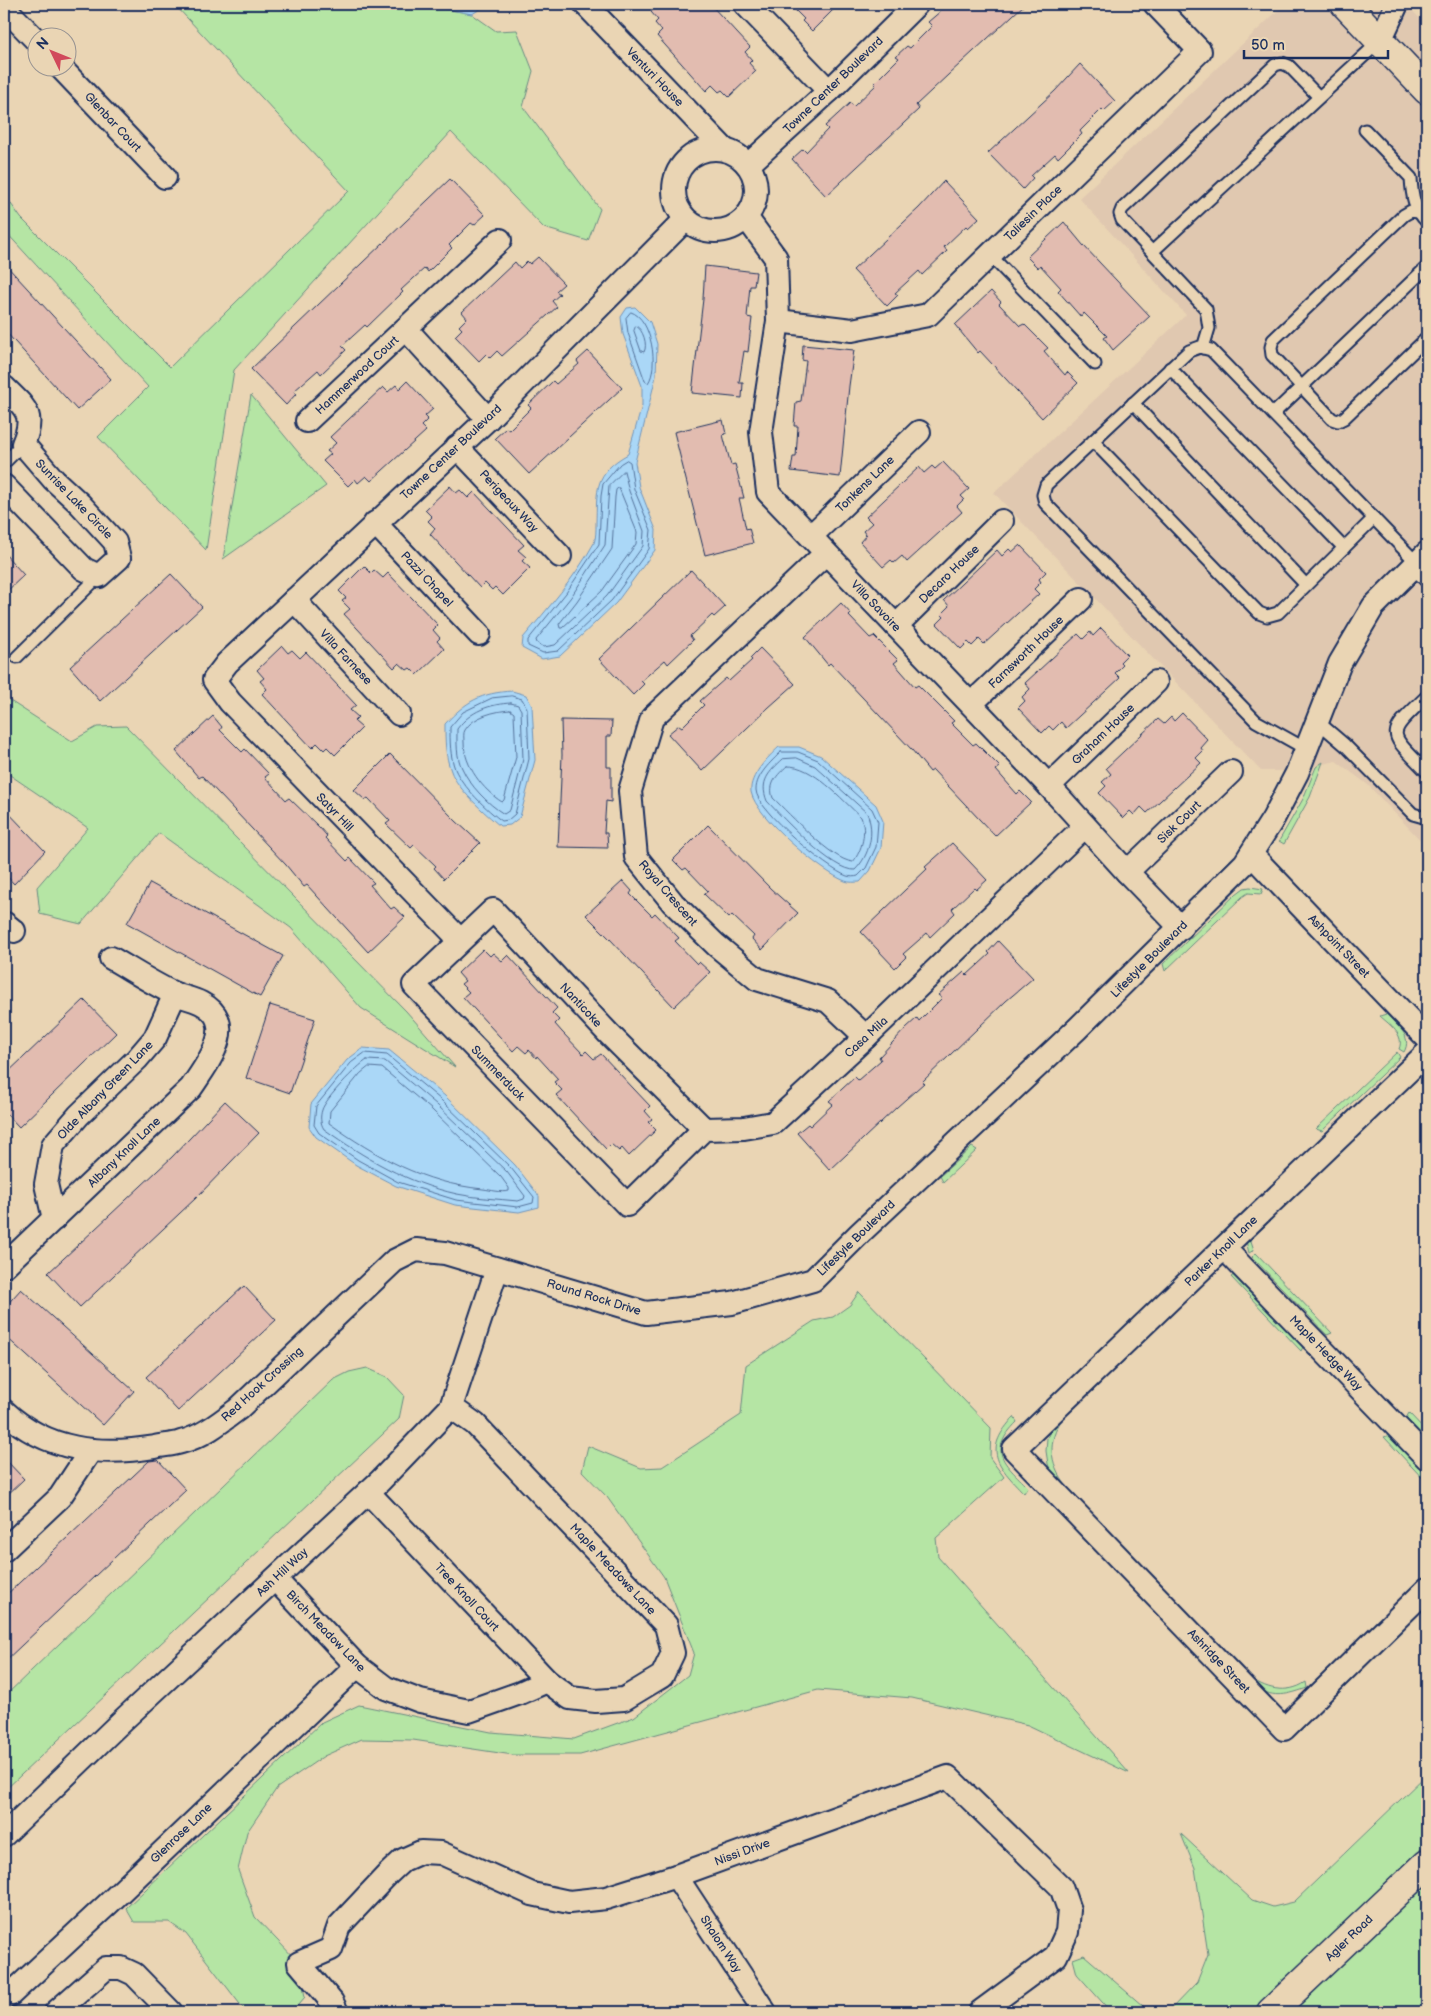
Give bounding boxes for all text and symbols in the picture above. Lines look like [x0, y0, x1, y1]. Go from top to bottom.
north arrow [28, 28, 78, 78]
scale bar [1244, 28, 1387, 60]
text: N [33, 34, 53, 53]
street label: Towne Center Boulevard [780, 34, 886, 137]
text: 50 m [1251, 36, 1285, 55]
street label: Venturi House [623, 45, 687, 110]
street label: Glenbar Court [81, 89, 145, 156]
street label: Taliesin Place [1001, 182, 1065, 245]
street label: Hammerwood Court [312, 333, 402, 418]
street label: Towne Center Boulevard [398, 401, 505, 503]
street label: Tonkens Lane [833, 453, 898, 516]
street label: Sunrise Lake Circle [32, 456, 116, 542]
street label: Perigeaux Way [476, 467, 542, 536]
street label: Decaro House [916, 542, 983, 607]
street label: Pazzi Chapel [397, 549, 456, 610]
street label: Villa Savoire [847, 577, 904, 635]
street label: Farnsworth House [986, 613, 1067, 692]
street label: Villa Farnese [316, 626, 375, 688]
street label: Graham House [1069, 701, 1138, 768]
street label: Satyr Hill [313, 790, 357, 835]
street label: Sisk Court [1154, 798, 1205, 847]
street label: Royal Crescent [635, 857, 701, 930]
street label: Ashpoint Street [1305, 911, 1373, 981]
street label: Lifestyle Boulevard [1108, 918, 1191, 1001]
street label: Nanticoke [556, 980, 605, 1031]
street label: Casa Mila [842, 1013, 891, 1061]
street label: Olde Albany Green Lane [54, 1038, 157, 1143]
street label: Summerduck [468, 1043, 528, 1104]
street label: Albany Knoll Lane [85, 1114, 164, 1191]
street label: Lifestyle Boulevard [814, 1197, 899, 1279]
street label: Parker Knoll Lane [1182, 1213, 1261, 1290]
street label: Round Rock Drive [545, 1276, 643, 1319]
street label: Maple Hedge Way [1286, 1312, 1366, 1395]
street label: Red Hook Crossing [218, 1344, 306, 1425]
street label: Maple Meadows Lane [566, 1521, 659, 1618]
street label: Ash Hill Way [254, 1544, 312, 1600]
street label: Tree Knoll Court [431, 1560, 502, 1635]
street label: Birch Meadow Lane [283, 1587, 368, 1675]
street label: Ashridge Street [1184, 1626, 1253, 1697]
street label: Glenrose Lane [147, 1800, 215, 1867]
street label: Nissi Drive [712, 1836, 772, 1869]
street label: Agler Road [1322, 1912, 1376, 1965]
street label: Shalom Way [697, 1913, 745, 1976]

